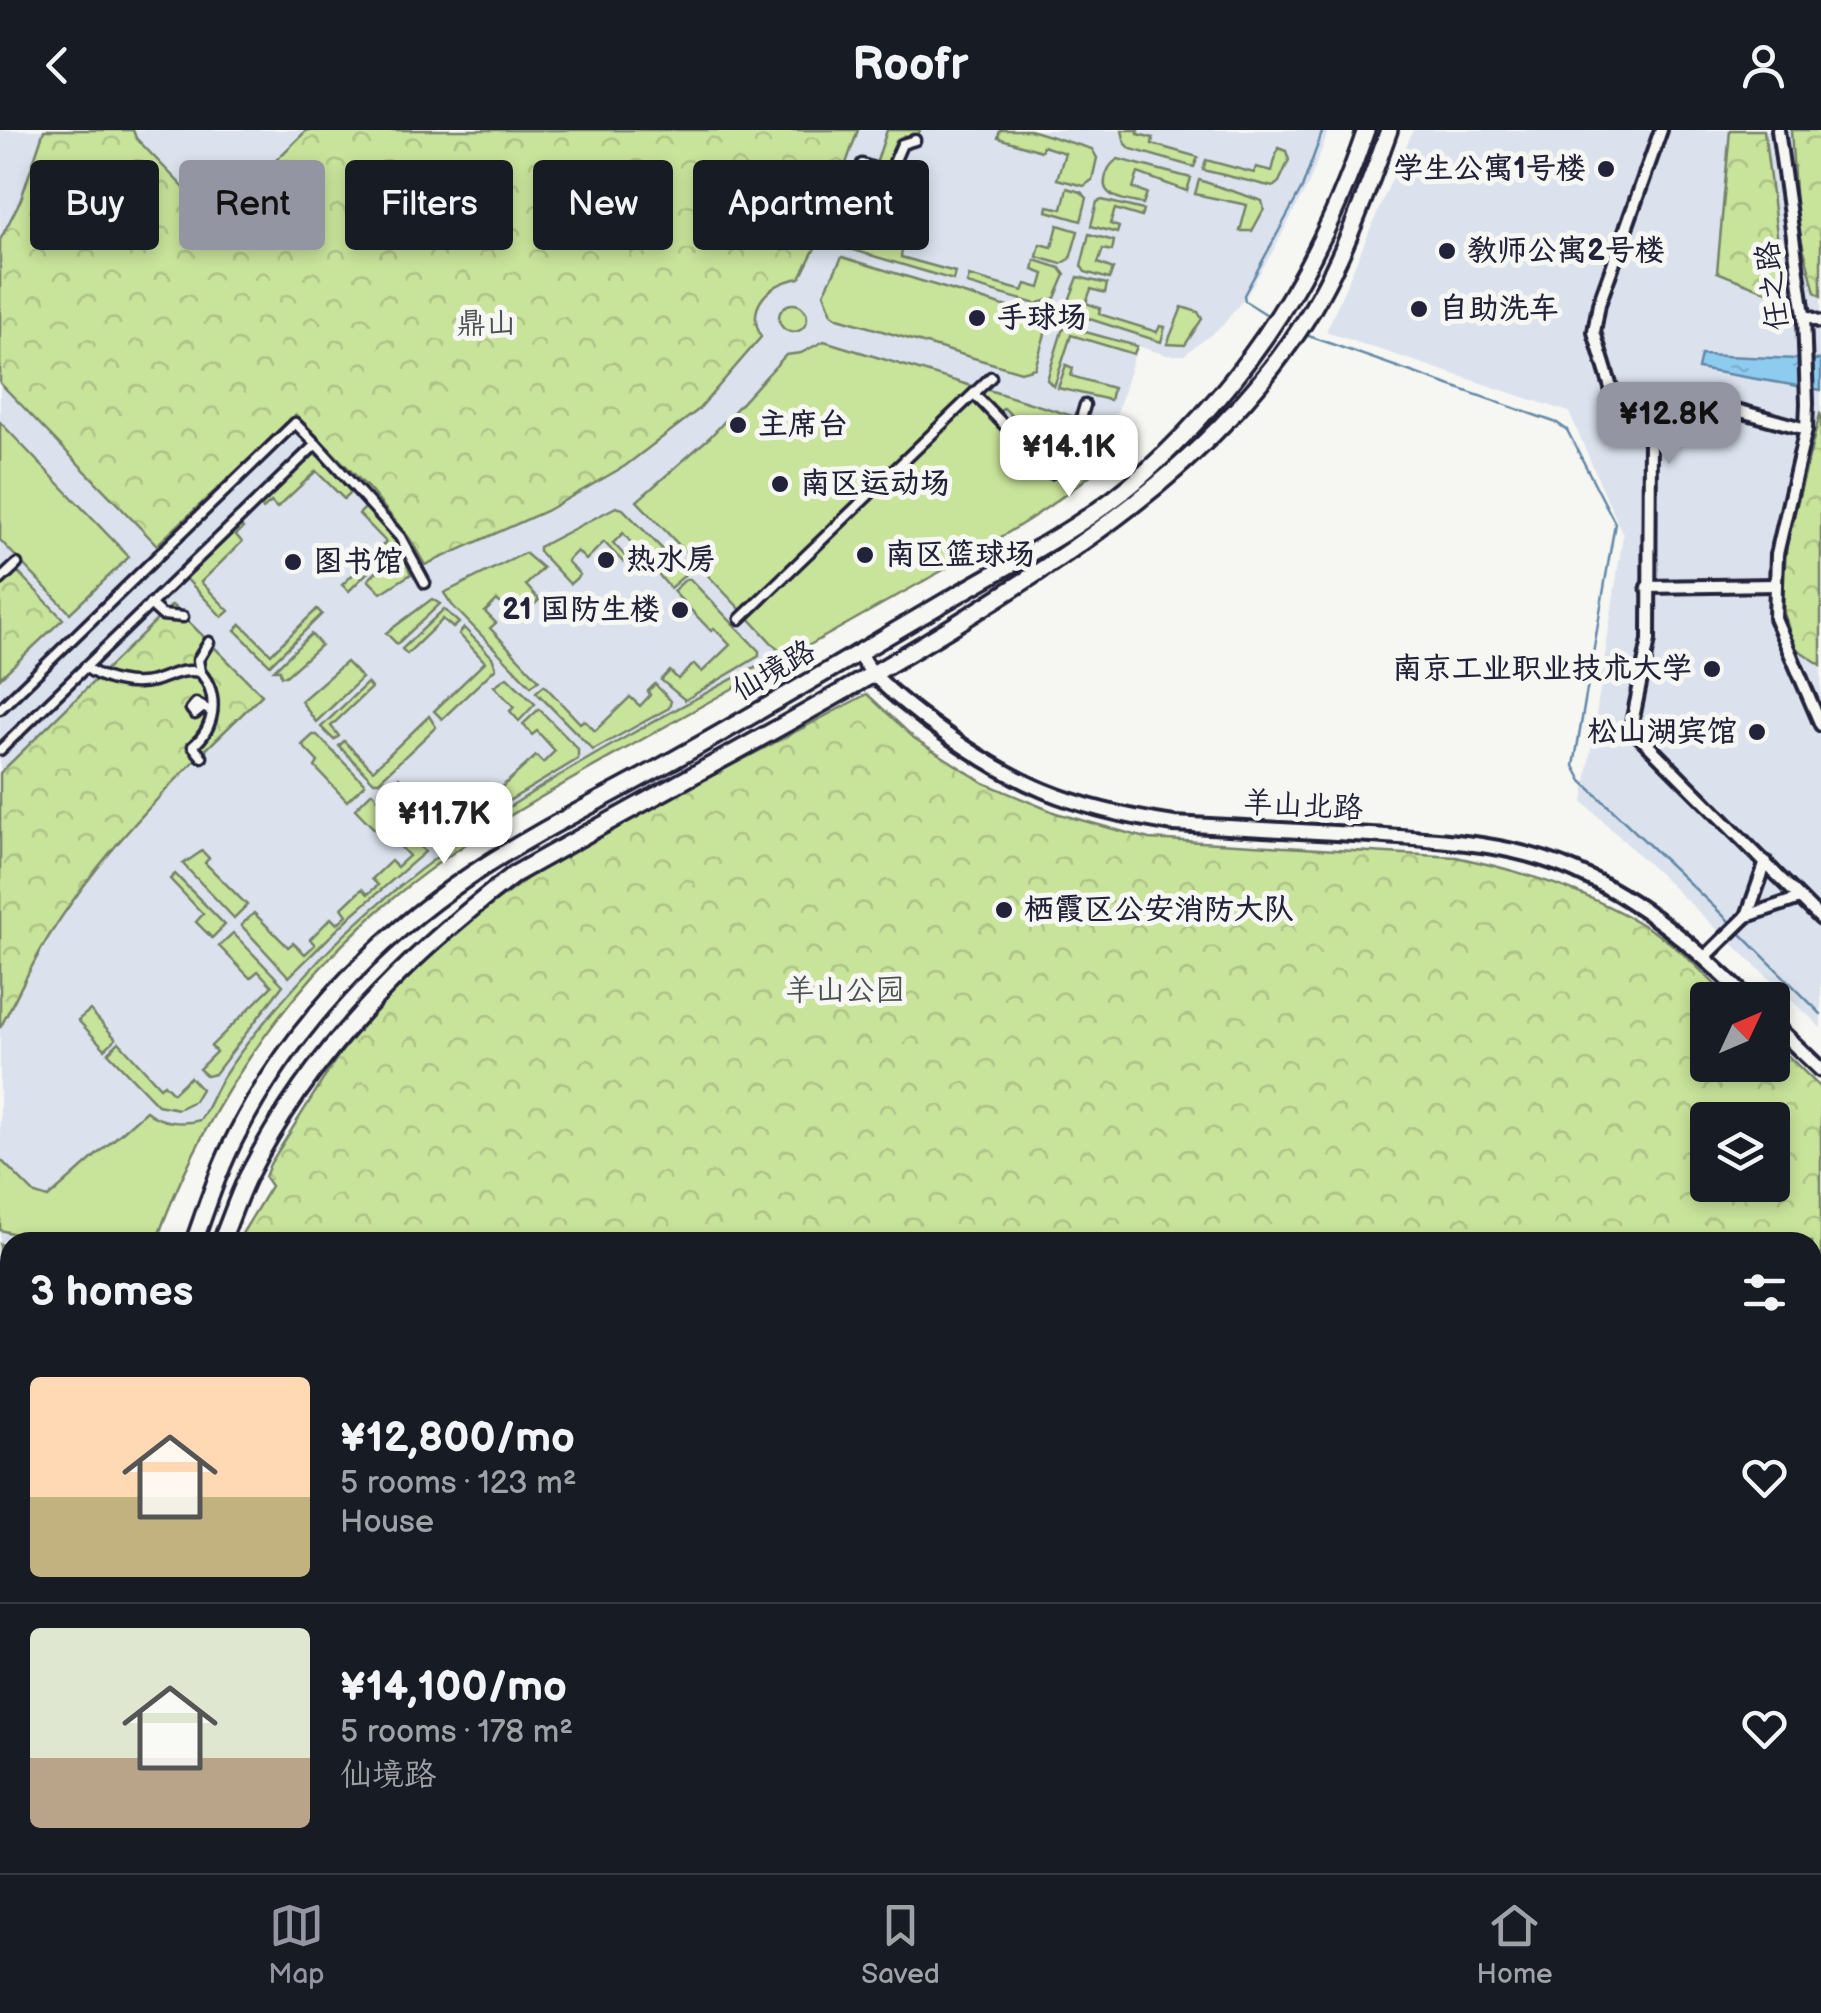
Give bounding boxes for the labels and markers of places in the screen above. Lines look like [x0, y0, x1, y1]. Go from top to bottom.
place label: 学生公寓1号楼 [1393, 151, 1586, 187]
marker: 学生公寓1号楼 [1595, 158, 1617, 180]
place label: 教师公寓2号楼 [1467, 233, 1665, 269]
marker: 教师公寓2号楼 [1436, 240, 1458, 262]
place label: 自助洗车 [1439, 291, 1559, 327]
marker: 自助洗车 [1408, 298, 1430, 320]
place label: 手球场 [997, 300, 1087, 336]
marker: 手球场 [966, 307, 988, 329]
pin: ¥12.8K [1588, 382, 1750, 467]
place label: 主席台 [758, 407, 848, 443]
marker: 主席台 [727, 414, 749, 436]
pin: ¥14.1K [988, 415, 1150, 500]
place label: 南区运动场 [800, 466, 950, 502]
marker: 南区运动场 [769, 473, 791, 495]
place label: 南区篮球场 [885, 537, 1035, 573]
place label: 热水房 [626, 542, 716, 578]
place label: 图书馆 [313, 544, 403, 580]
marker: 南区篮球场 [854, 544, 876, 566]
marker: 热水房 [595, 549, 617, 571]
marker: 图书馆 [282, 551, 304, 573]
place label: 21 国防生楼 [502, 592, 660, 628]
marker: 21 国防生楼 [669, 599, 691, 621]
place label: 南京工业职业技术大学 [1392, 651, 1692, 687]
marker: 南京工业职业技术大学 [1701, 658, 1723, 680]
place label: 松山湖宾馆 [1587, 714, 1737, 750]
marker: 松山湖宾馆 [1746, 721, 1768, 743]
pin: ¥11.7K [363, 782, 525, 867]
place label: 栖霞区公安消防大队 [1024, 892, 1294, 928]
marker: 栖霞区公安消防大队 [993, 899, 1015, 921]

